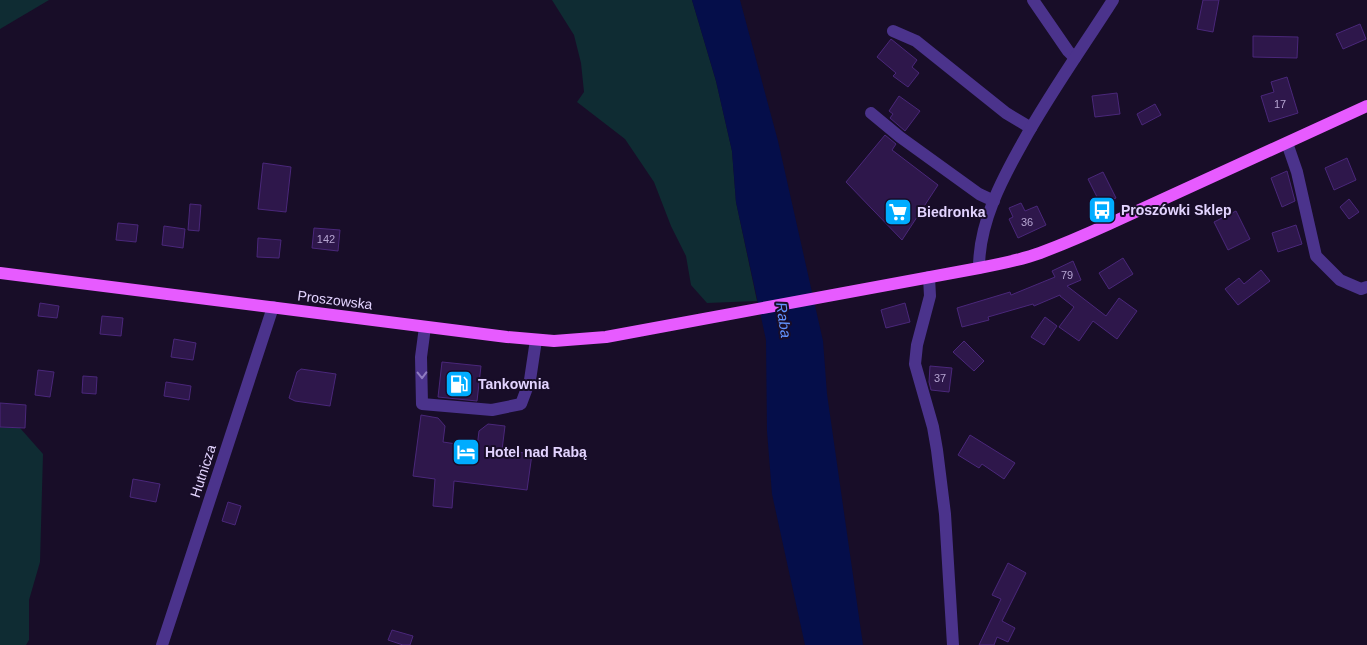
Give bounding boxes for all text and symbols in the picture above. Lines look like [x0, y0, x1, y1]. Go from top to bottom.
house number: 17 [1274, 98, 1286, 110]
bus stop icon: Proszówki Sklep [1087, 195, 1117, 225]
supermarket icon: Biedronka [883, 197, 913, 227]
place label: Proszówki Sklep [1121, 202, 1231, 218]
place label: Biedronka [917, 204, 986, 220]
house number: 36 [1021, 216, 1033, 228]
house number: 142 [317, 233, 335, 245]
house number: 79 [1061, 269, 1073, 281]
street label: Proszowska [297, 287, 374, 313]
water label: Raba [773, 301, 795, 339]
fuel station icon: Tankownia [444, 369, 474, 399]
one-way arrow [416, 371, 427, 379]
house number: 37 [934, 372, 946, 384]
place label: Tankownia [478, 376, 550, 392]
hotel icon: Hotel nad Rabą [451, 437, 481, 467]
street label: Hutnicza [187, 442, 219, 499]
place label: Hotel nad Rabą [485, 444, 587, 460]

